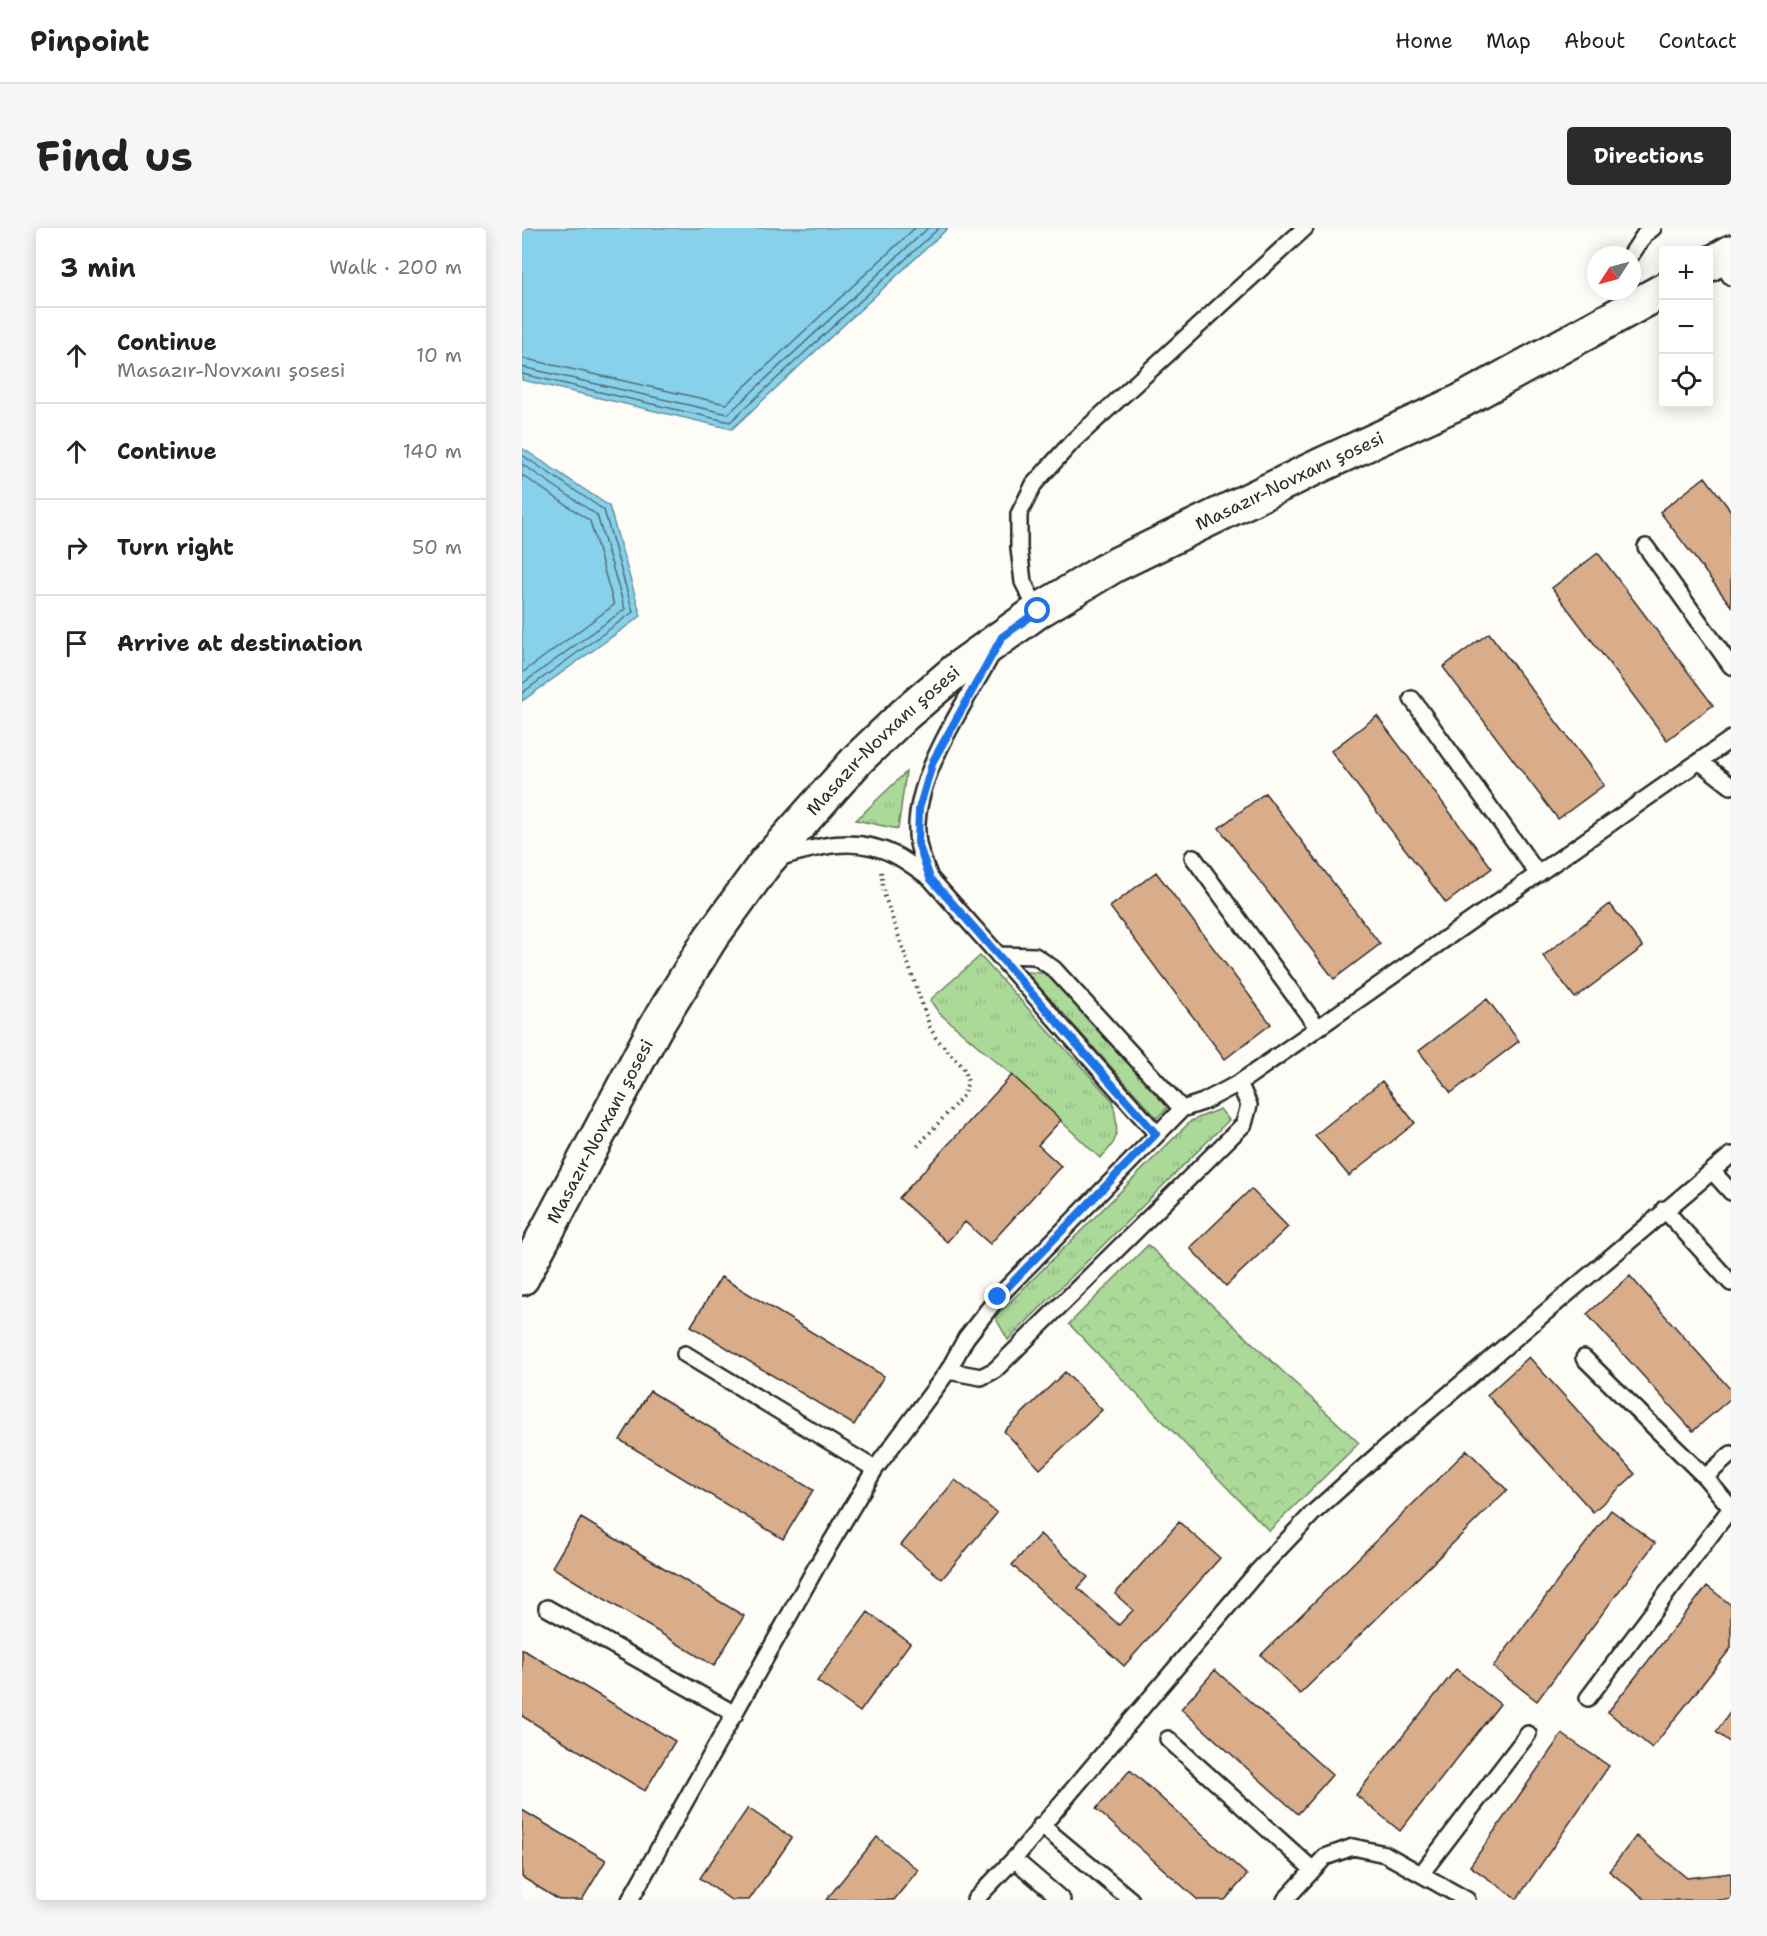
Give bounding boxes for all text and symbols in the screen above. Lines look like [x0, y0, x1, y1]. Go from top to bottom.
text: Pinpoint [30, 22, 149, 60]
text: Home [1395, 27, 1453, 55]
text: Map [1486, 27, 1531, 55]
text: About [1564, 27, 1625, 55]
text: Contact [1658, 27, 1737, 55]
button: Directions [1567, 127, 1731, 185]
text: Find us [36, 128, 193, 184]
north arrow [1587, 246, 1641, 300]
map controls [1659, 246, 1713, 408]
button: + [1659, 246, 1713, 300]
text: 3 min [60, 250, 136, 285]
text: Walk · 200 m [329, 254, 462, 280]
button: − [1659, 300, 1713, 354]
text: Continue [117, 328, 217, 357]
icon: ahead [60, 339, 93, 372]
text: 10 m [416, 342, 462, 368]
button: locate [1659, 354, 1713, 408]
text: Masazır-Novxanı şosesi [117, 357, 345, 383]
street label: Masazır-Novxanı şosesi [1191, 426, 1388, 536]
icon: ahead [60, 435, 93, 468]
text: Continue [117, 437, 217, 466]
text: 140 m [403, 438, 462, 464]
icon: right [60, 531, 93, 564]
text: Turn right [117, 533, 234, 562]
text: 50 m [412, 534, 462, 560]
route start [1024, 597, 1050, 623]
icon: arrive [60, 627, 93, 660]
text: Arrive at destination [117, 629, 363, 658]
street label: Masazır-Novxanı şosesi [801, 660, 965, 821]
street label: Masazır-Novxanı şosesi [541, 1035, 659, 1228]
route end [984, 1283, 1010, 1309]

